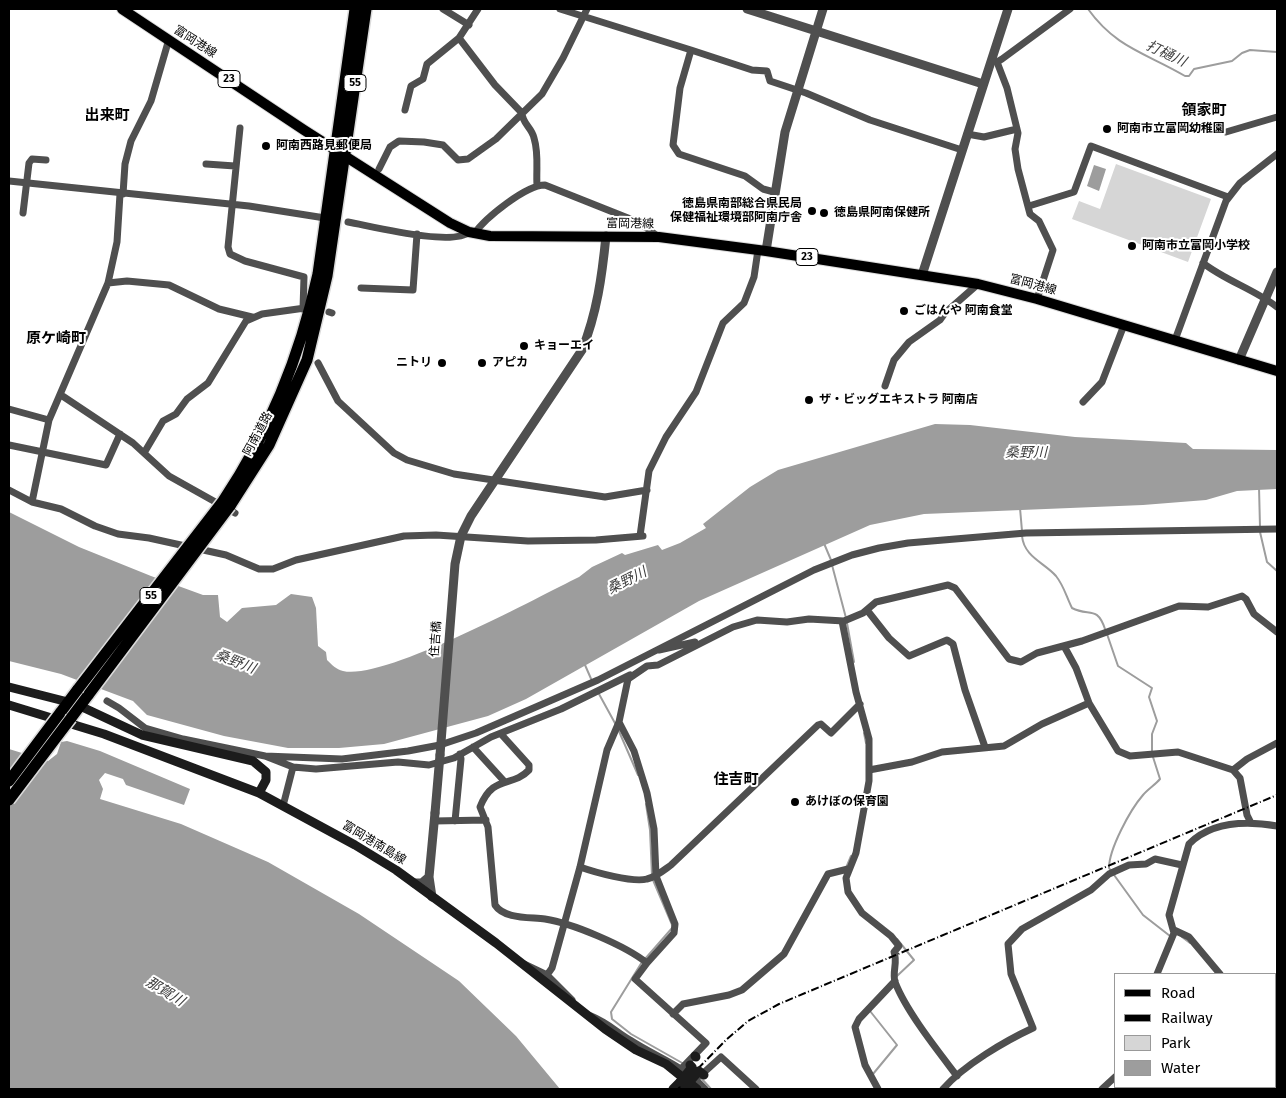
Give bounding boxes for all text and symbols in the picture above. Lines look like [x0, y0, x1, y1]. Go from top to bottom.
street label: 富岡港線 [171, 23, 219, 61]
water label: 打樋川 [1143, 38, 1189, 70]
road number: 23 [218, 70, 240, 88]
road number: 55 [344, 75, 366, 92]
district label: 領家町 [1182, 102, 1226, 120]
district label: 出来町 [85, 107, 129, 125]
place label: 阿南市立富岡幼稚園 [1117, 122, 1225, 136]
marker: 阿南市立富岡幼稚園 [1101, 123, 1113, 135]
place label: 阿南西路見郵便局 [276, 139, 372, 153]
marker: 阿南西路見郵便局 [260, 140, 272, 152]
place label: 徳島県南部総合県民局 保健福祉環境部阿南庁舎 [670, 197, 802, 225]
marker: 徳島県南部総合県民局 保健福祉環境部阿南庁舎 [806, 205, 818, 217]
place label: 徳島県阿南保健所 [834, 206, 930, 220]
marker: 徳島県阿南保健所 [818, 207, 830, 219]
street label: 富岡港線 [606, 216, 654, 232]
place label: 阿南市立富岡小学校 [1142, 239, 1250, 253]
marker: 阿南市立富岡小学校 [1126, 240, 1138, 252]
road number: 23 [796, 248, 818, 266]
street label: 富岡港線 [1008, 272, 1058, 298]
place label: ごはんや 阿南食堂 [914, 304, 1013, 318]
marker: ごはんや 阿南食堂 [898, 305, 910, 317]
district label: 原ケ崎町 [26, 330, 86, 348]
place label: キョーエイ [534, 339, 594, 353]
marker: キョーエイ [518, 340, 530, 352]
place label: ニトリ [396, 356, 432, 370]
place label: アピカ [492, 356, 528, 370]
marker: ニトリ [436, 357, 448, 369]
marker: アピカ [476, 357, 488, 369]
place label: ザ・ビッグエキストラ 阿南店 [819, 393, 978, 407]
marker: ザ・ビッグエキストラ 阿南店 [803, 394, 815, 406]
street label: 阿南道路 [240, 409, 276, 459]
water label: 桑野川 [1005, 445, 1047, 461]
water label: 桑野川 [604, 564, 650, 598]
road number: 55 [140, 588, 162, 604]
street label: 住吉橋 [428, 621, 444, 657]
water label: 桑野川 [212, 647, 258, 677]
district label: 住吉町 [714, 771, 758, 789]
place label: あけぼの保育園 [805, 795, 889, 809]
marker: あけぼの保育園 [789, 796, 801, 808]
street label: 富岡港南島線 [339, 818, 409, 868]
legend [1114, 973, 1276, 1088]
water label: 那賀川 [143, 974, 187, 1010]
text: Road [1161, 984, 1196, 1002]
text: Railway [1161, 1009, 1213, 1027]
text: Park [1161, 1034, 1191, 1052]
text: Water [1161, 1059, 1200, 1077]

